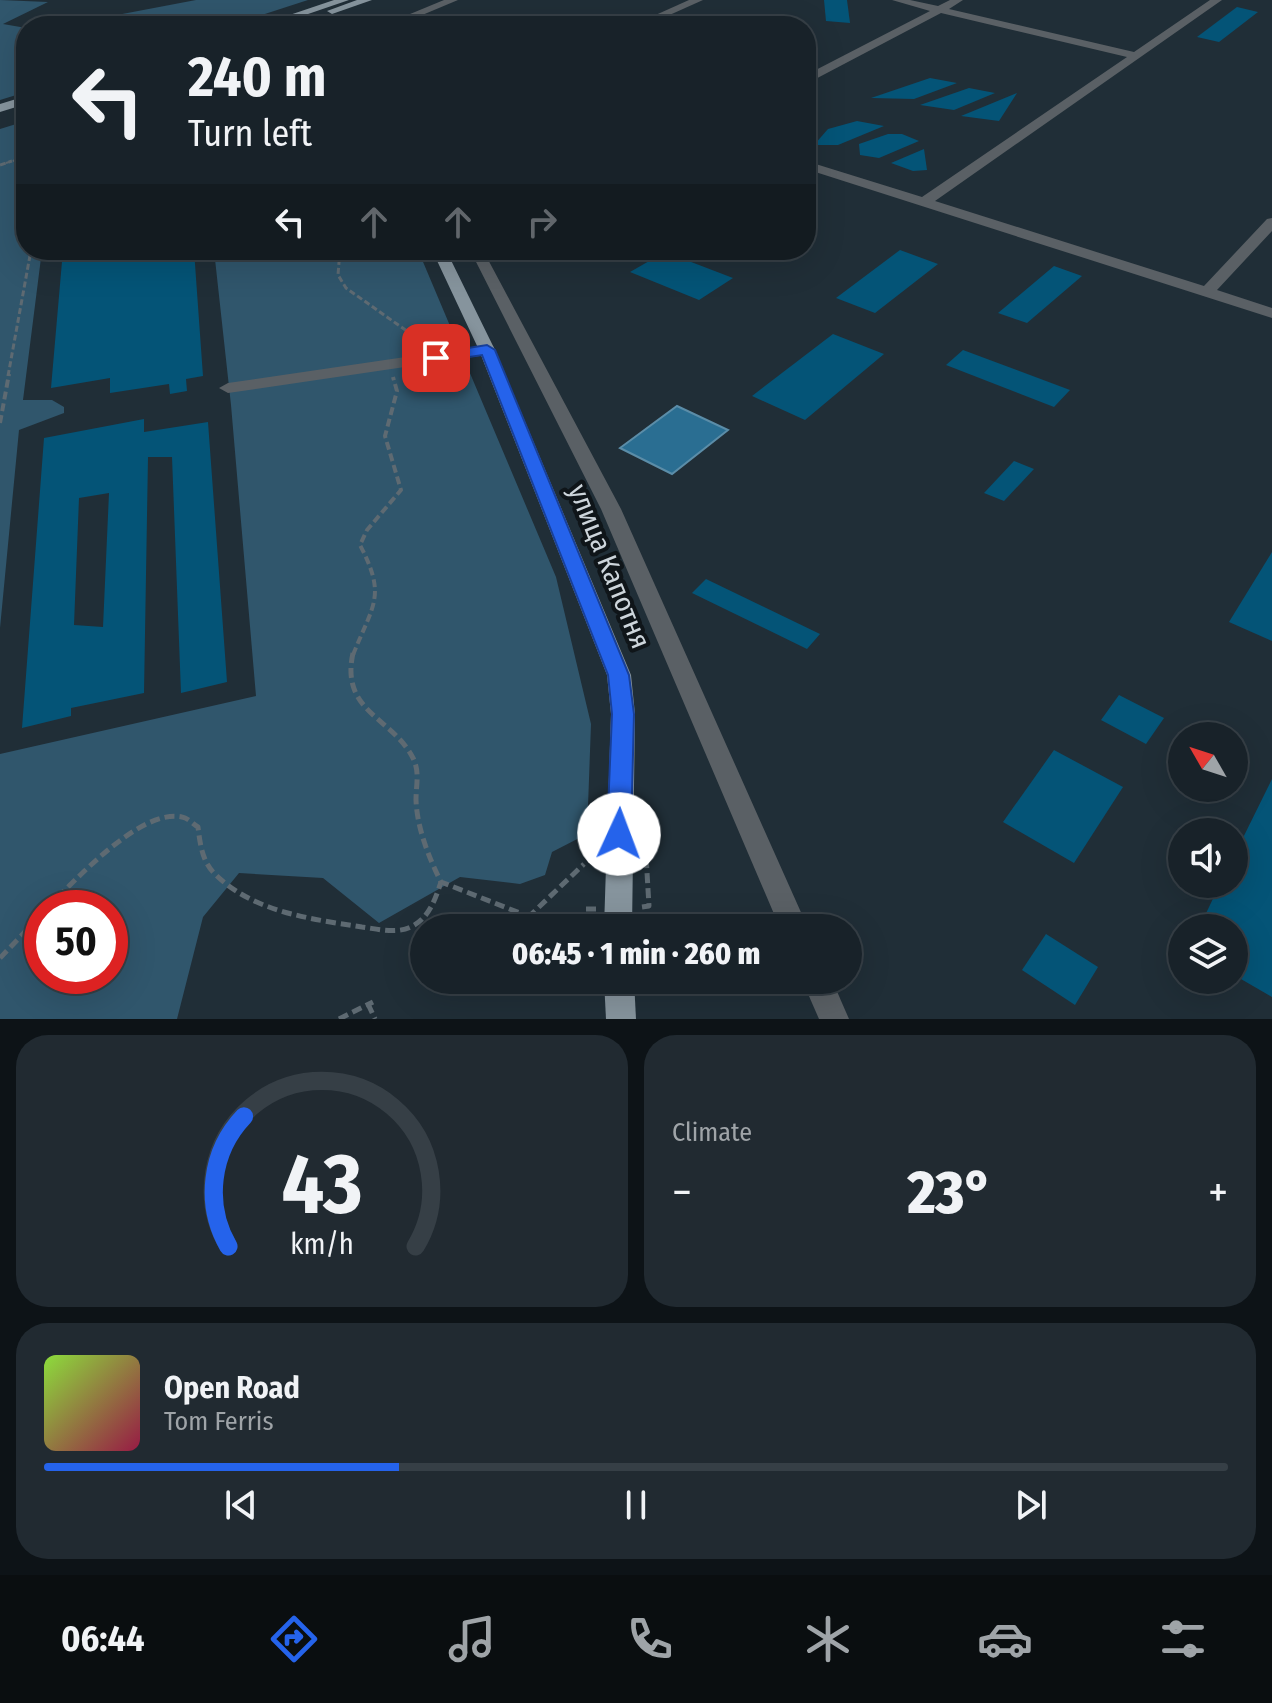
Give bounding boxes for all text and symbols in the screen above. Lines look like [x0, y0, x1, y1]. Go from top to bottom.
text: 240 m [188, 44, 327, 111]
icon: left [56, 48, 160, 152]
text: Turn left [188, 112, 312, 156]
icon: left [268, 200, 312, 244]
icon: ahead [352, 200, 396, 244]
icon: ahead [436, 200, 480, 244]
icon: right [520, 200, 564, 244]
pin [402, 324, 470, 392]
icon: arrive [414, 336, 458, 380]
street label: улица Капотня [562, 479, 657, 653]
north arrow [1168, 722, 1248, 802]
map controls [1168, 722, 1248, 994]
position arrow [577, 792, 661, 876]
button: sound [1168, 818, 1248, 898]
speed limit sign: 50 [24, 890, 128, 994]
button: layers [1168, 914, 1248, 994]
text: 06:45 · 1 min · 260 m [512, 936, 760, 972]
text: Climate [672, 1117, 752, 1148]
text: 43 [281, 1135, 363, 1235]
text: 23° [907, 1157, 992, 1229]
text: − [672, 1166, 692, 1219]
text: + [1208, 1166, 1228, 1219]
text: km/h [290, 1227, 354, 1262]
text: Open Road [164, 1370, 300, 1406]
text: Tom Ferris [164, 1406, 274, 1437]
icon: previous [219, 1483, 263, 1527]
icon: pause [614, 1483, 658, 1527]
icon: next [1009, 1483, 1053, 1527]
icon: directions [266, 1611, 322, 1667]
icon: music [444, 1611, 500, 1667]
icon: phone [622, 1611, 678, 1667]
icon: climate [800, 1611, 856, 1667]
icon: car [977, 1611, 1033, 1667]
icon: filters [1155, 1611, 1211, 1667]
text: 06:44 [61, 1617, 144, 1661]

